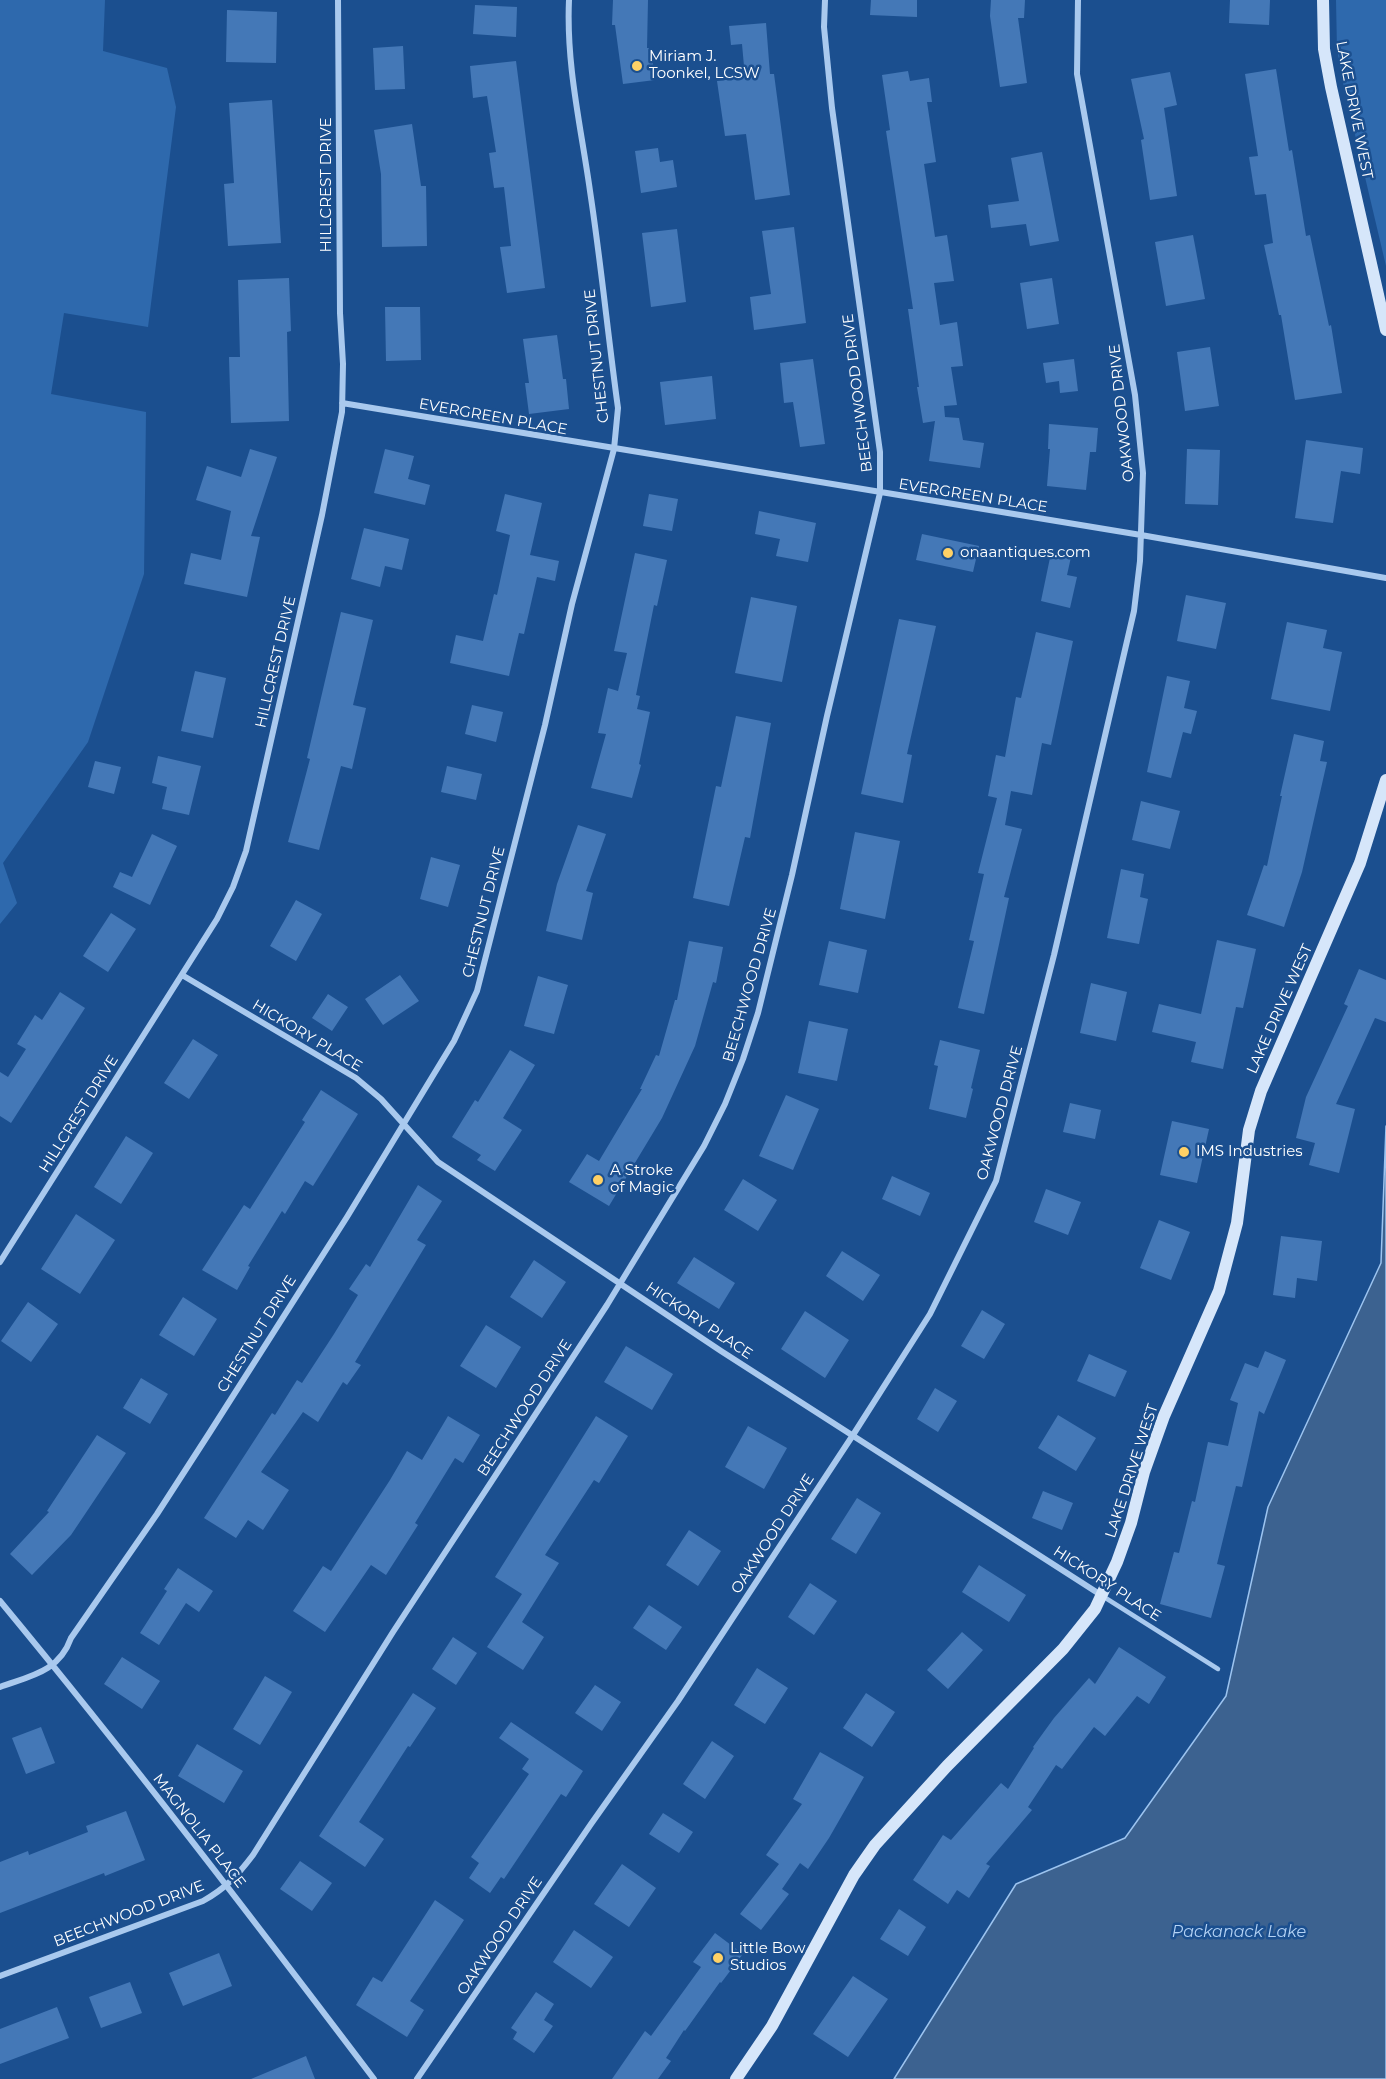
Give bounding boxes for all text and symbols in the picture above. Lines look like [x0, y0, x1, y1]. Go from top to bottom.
street label: LAKE DRIVE WEST [1332, 40, 1376, 180]
place label: Miriam J. Toonkel, LCSW [649, 48, 760, 83]
marker: Miriam J. Toonkel, LCSW [630, 59, 644, 73]
street label: HILLCREST DRIVE [318, 117, 336, 253]
street label: CHESTNUT DRIVE [581, 288, 613, 424]
street label: BEECHWOOD DRIVE [839, 313, 877, 473]
street label: OAKWOOD DRIVE [1106, 343, 1138, 483]
street label: EVERGREEN PLACE [417, 395, 569, 439]
street label: EVERGREEN PLACE [897, 475, 1049, 517]
place label: onaantiques.com [960, 544, 1091, 562]
marker: onaantiques.com [941, 546, 955, 560]
street label: HILLCREST DRIVE [252, 594, 300, 730]
street label: CHESTNUT DRIVE [459, 844, 509, 980]
street label: BEECHWOOD DRIVE [719, 906, 781, 1064]
street label: LAKE DRIVE WEST [1243, 941, 1317, 1077]
street label: HICKORY PLACE [249, 996, 365, 1076]
street label: OAKWOOD DRIVE [973, 1044, 1027, 1182]
street label: HILLCREST DRIVE [36, 1052, 122, 1176]
place label: IMS Industries [1196, 1143, 1303, 1161]
marker: IMS Industries [1177, 1145, 1191, 1159]
place label: A Stroke of Magic [610, 1162, 674, 1197]
marker: A Stroke of Magic [591, 1173, 605, 1187]
street label: CHESTNUT DRIVE [214, 1272, 300, 1396]
street label: HICKORY PLACE [642, 1279, 756, 1363]
street label: BEECHWOOD DRIVE [474, 1336, 576, 1480]
street label: LAKE DRIVE WEST [1102, 1402, 1162, 1540]
street label: OAKWOOD DRIVE [728, 1471, 818, 1597]
street label: HICKORY PLACE [1050, 1542, 1164, 1626]
street label: MAGNOLIA PLACE [149, 1770, 249, 1892]
street label: OAKWOOD DRIVE [454, 1873, 546, 1999]
street label: BEECHWOOD DRIVE [51, 1877, 207, 1951]
water label: Packanack Lake [1172, 1922, 1306, 1942]
place label: Little Bow Studios [730, 1940, 805, 1975]
marker: Little Bow Studios [711, 1951, 725, 1965]

